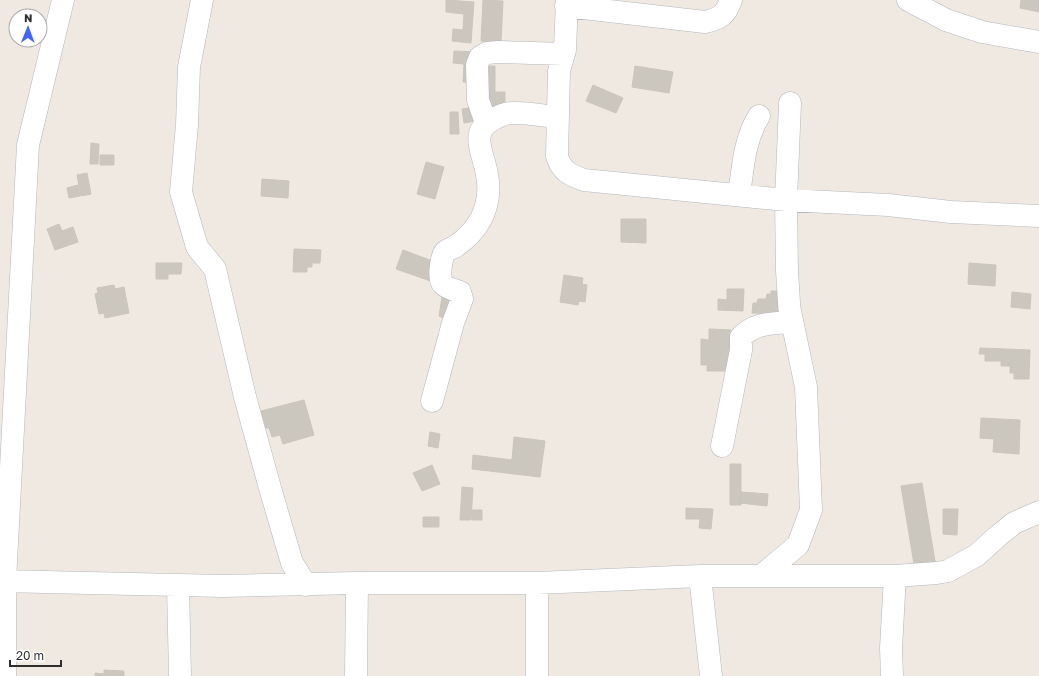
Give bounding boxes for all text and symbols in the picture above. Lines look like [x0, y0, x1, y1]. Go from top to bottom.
north arrow [8, 8, 48, 48]
text: N [24, 11, 32, 24]
scale bar [10, 642, 61, 668]
text: 20 m [16, 648, 44, 663]

